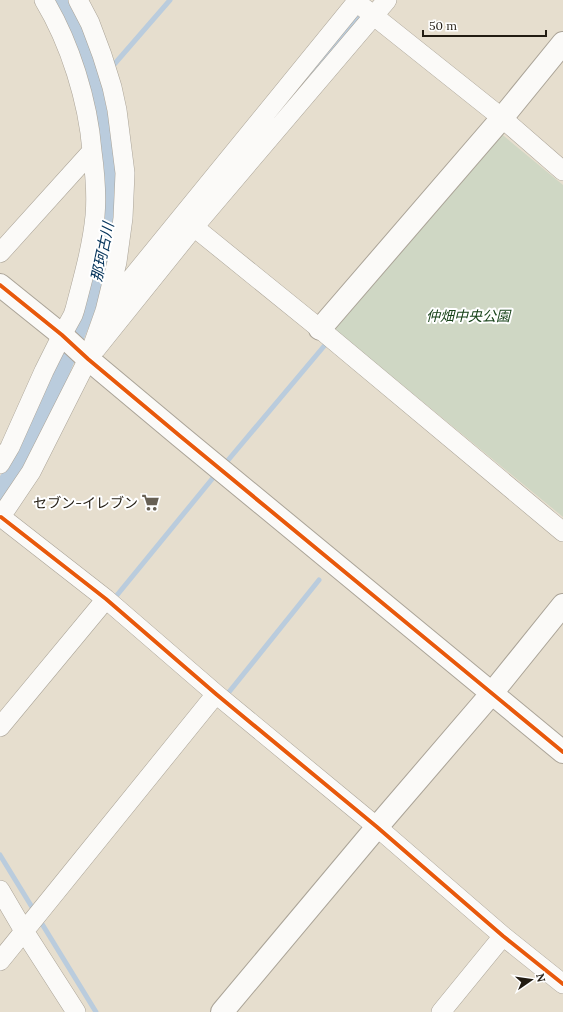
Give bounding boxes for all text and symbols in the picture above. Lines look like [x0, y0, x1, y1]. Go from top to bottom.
scale bar [423, 12, 546, 38]
text: 50 m [429, 18, 457, 33]
water label: 那珂古川 [86, 219, 118, 283]
park label: 仲畑中央公園 [426, 307, 512, 325]
supermarket icon: セブン-イレブン [141, 493, 161, 513]
place label: セブン-イレブン [33, 494, 138, 512]
north arrow [511, 960, 551, 1000]
text: N [533, 972, 549, 984]

